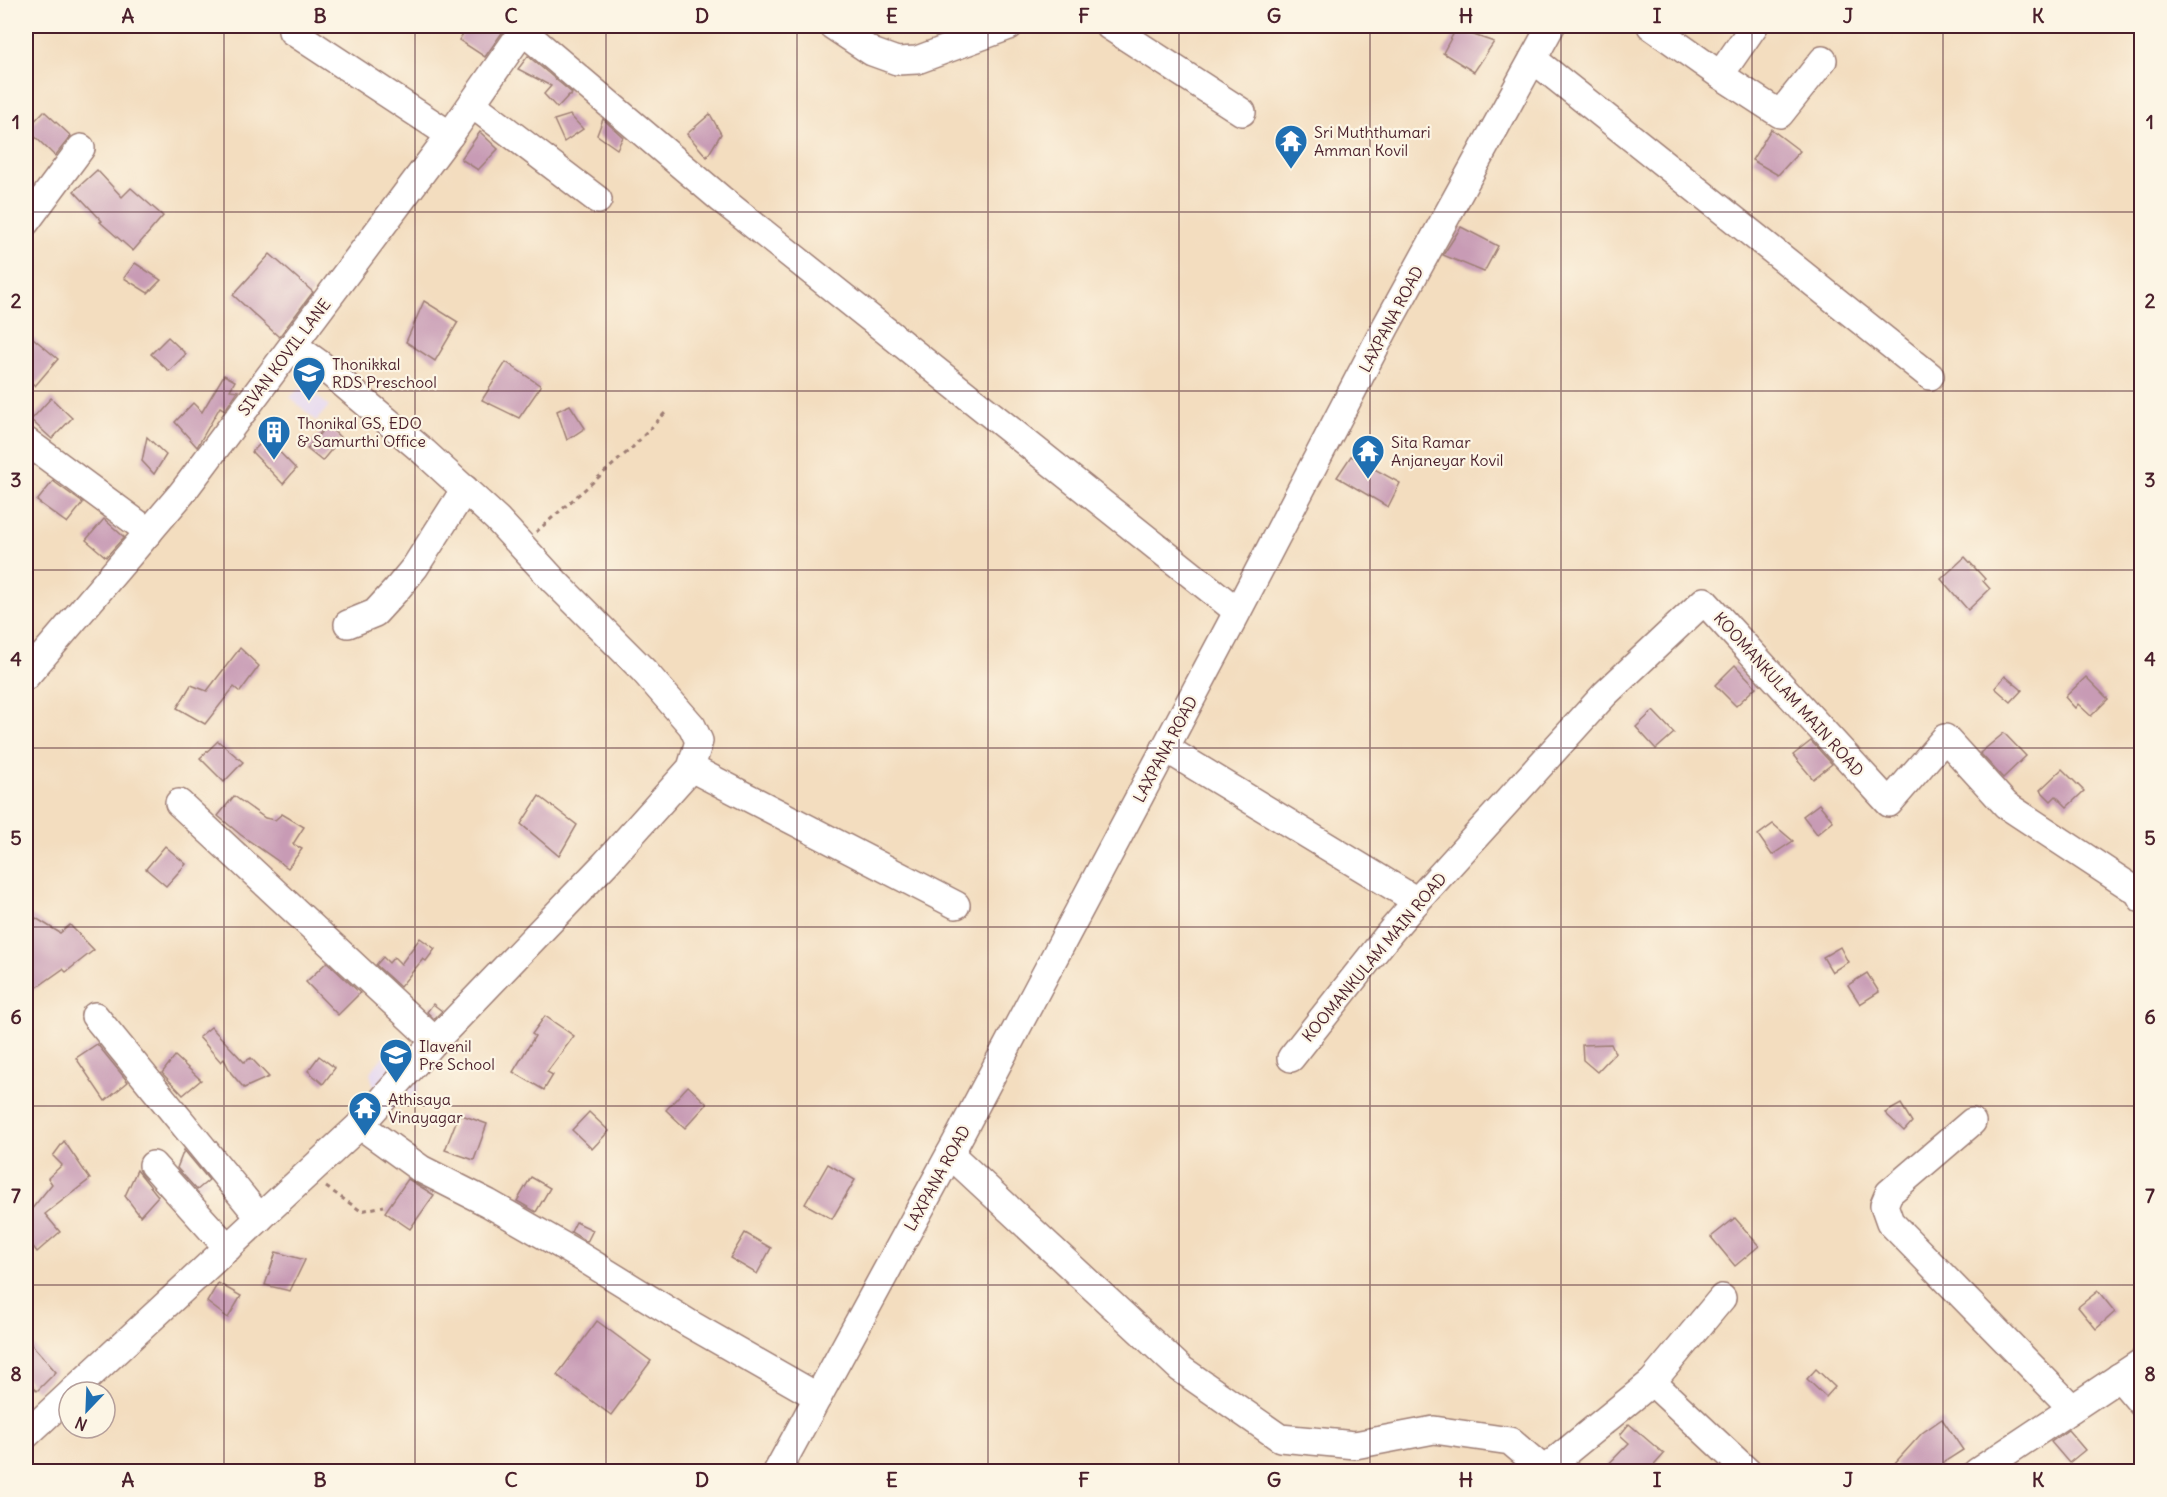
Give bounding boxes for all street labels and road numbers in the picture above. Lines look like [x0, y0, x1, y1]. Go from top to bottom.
street label: LAXPANA ROAD [1355, 262, 1427, 376]
street label: SIVAN KOVIL LANE [233, 295, 335, 419]
street label: KOOMANKULAM MAIN ROAD [1710, 608, 1868, 780]
street label: LAXPANA ROAD [1129, 692, 1201, 806]
street label: KOOMANKULAM MAIN ROAD [1297, 868, 1451, 1046]
street label: LAXPANA ROAD [900, 1122, 974, 1234]

